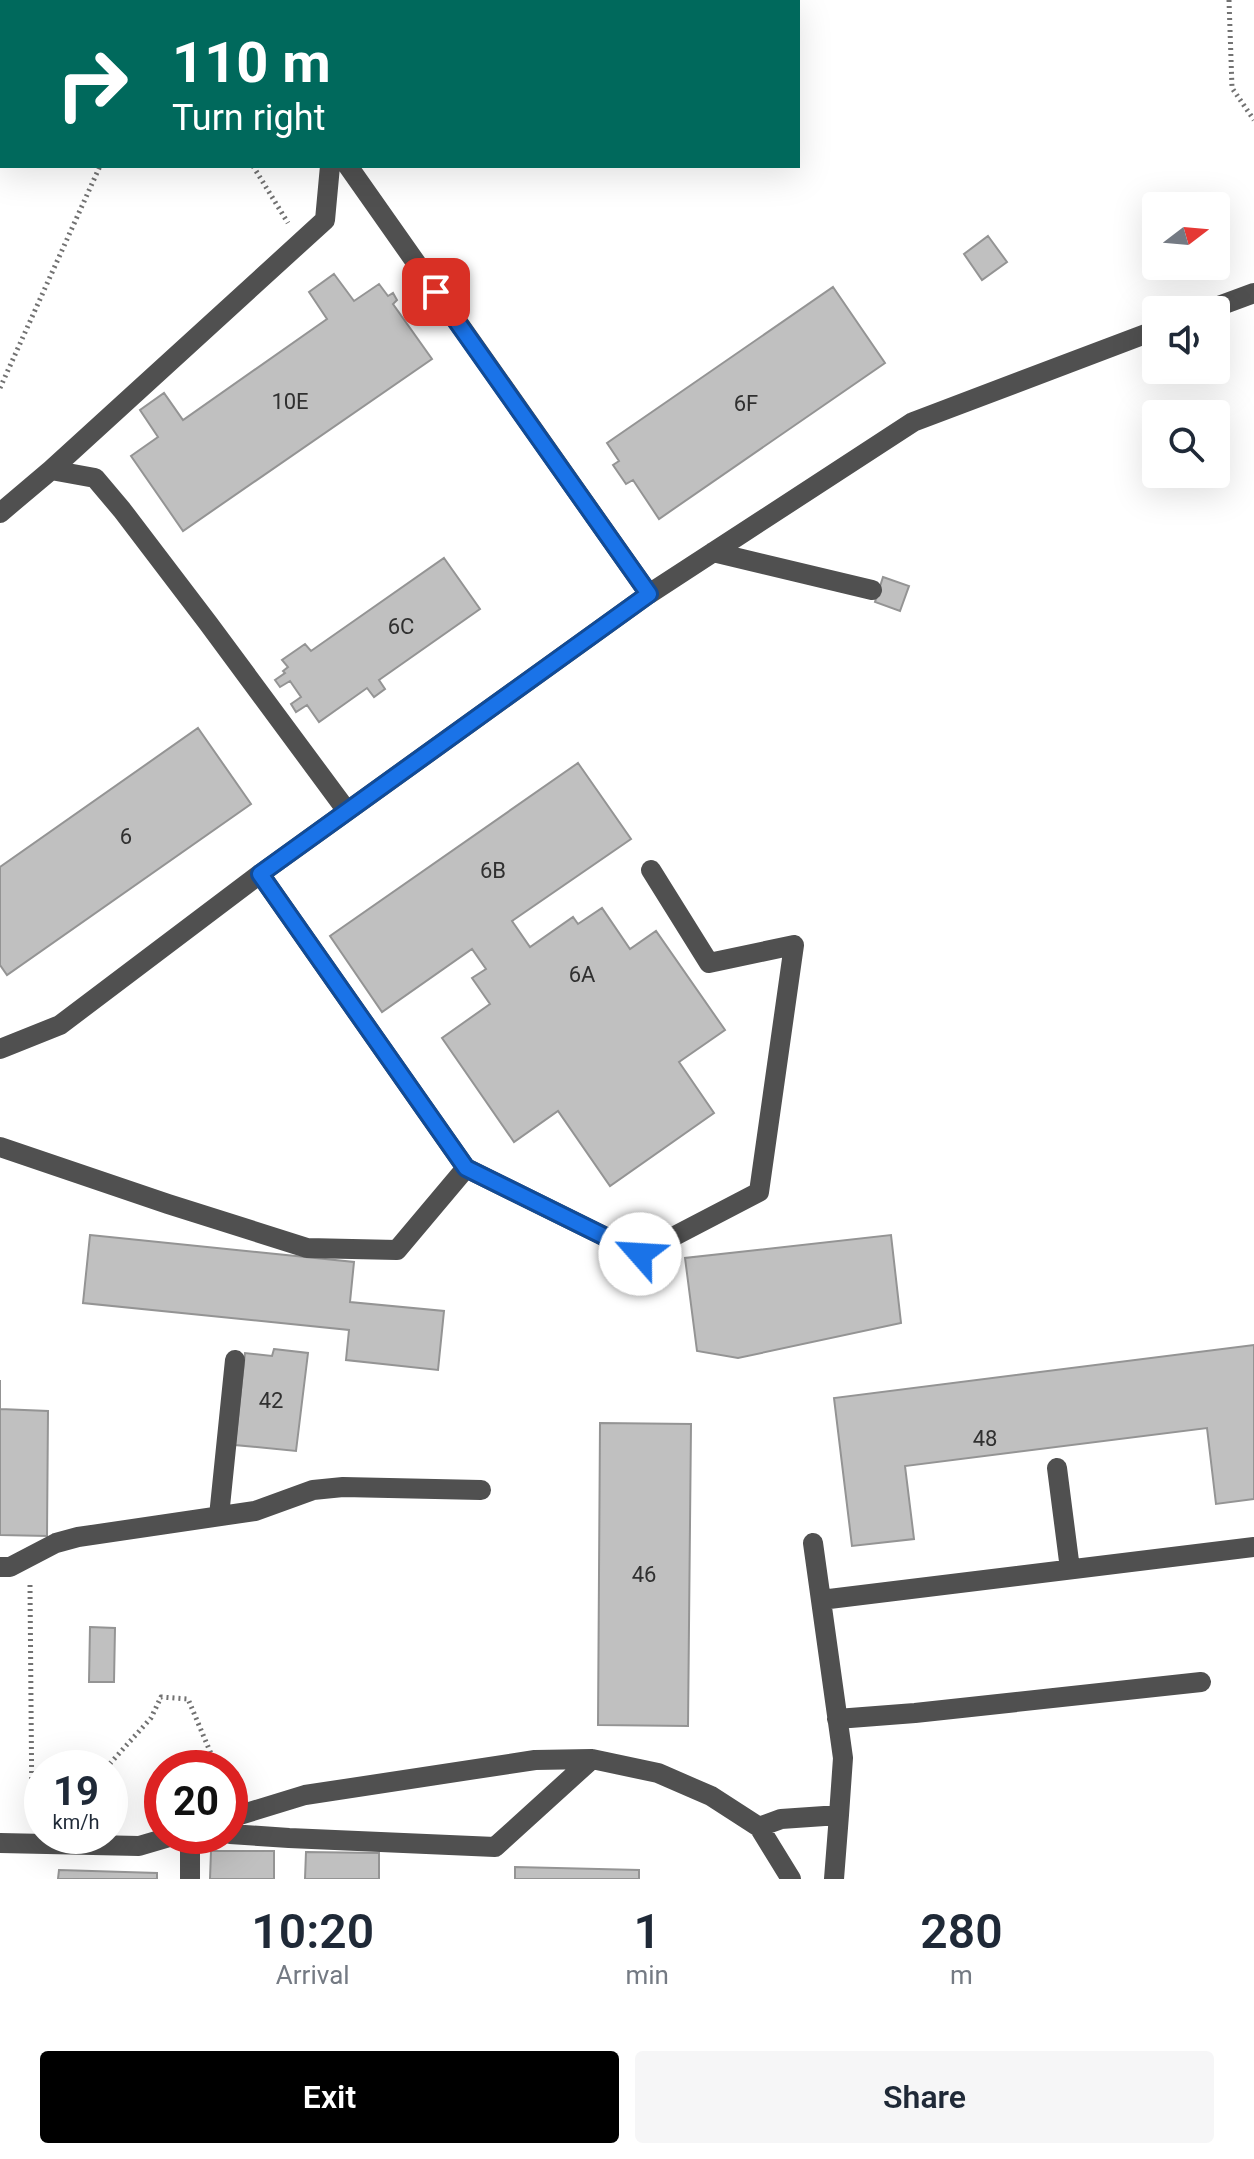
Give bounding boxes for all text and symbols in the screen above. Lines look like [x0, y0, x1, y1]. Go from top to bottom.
text: 110 m [172, 30, 331, 96]
icon: right [40, 32, 144, 136]
text: Turn right [172, 97, 325, 139]
north arrow [1142, 192, 1230, 280]
map controls [1142, 192, 1230, 488]
pin [402, 258, 470, 326]
icon: arrive [414, 270, 458, 314]
button: sound [1142, 296, 1230, 384]
house number: 10E [271, 389, 309, 414]
house number: 6F [734, 391, 758, 416]
button: search [1142, 400, 1230, 488]
house number: 6C [388, 614, 414, 639]
house number: 6 [120, 824, 132, 849]
house number: 6B [480, 858, 506, 883]
house number: 6A [569, 962, 596, 987]
position arrow [598, 1212, 682, 1296]
house number: 42 [259, 1388, 283, 1413]
house number: 48 [973, 1426, 997, 1451]
house number: 46 [632, 1562, 656, 1587]
speed limit sign: 20 [144, 1750, 248, 1854]
text: 19 [53, 1768, 99, 1815]
text: km/h [53, 1810, 99, 1834]
text: 10:20 [251, 1903, 374, 1960]
text: 1 [634, 1903, 661, 1960]
text: 280 [920, 1903, 1003, 1960]
text: Arrival [276, 1960, 350, 1990]
text: min [625, 1960, 669, 1990]
text: m [950, 1960, 973, 1990]
button: Exit [40, 2051, 619, 2143]
button: Share [635, 2051, 1214, 2143]

